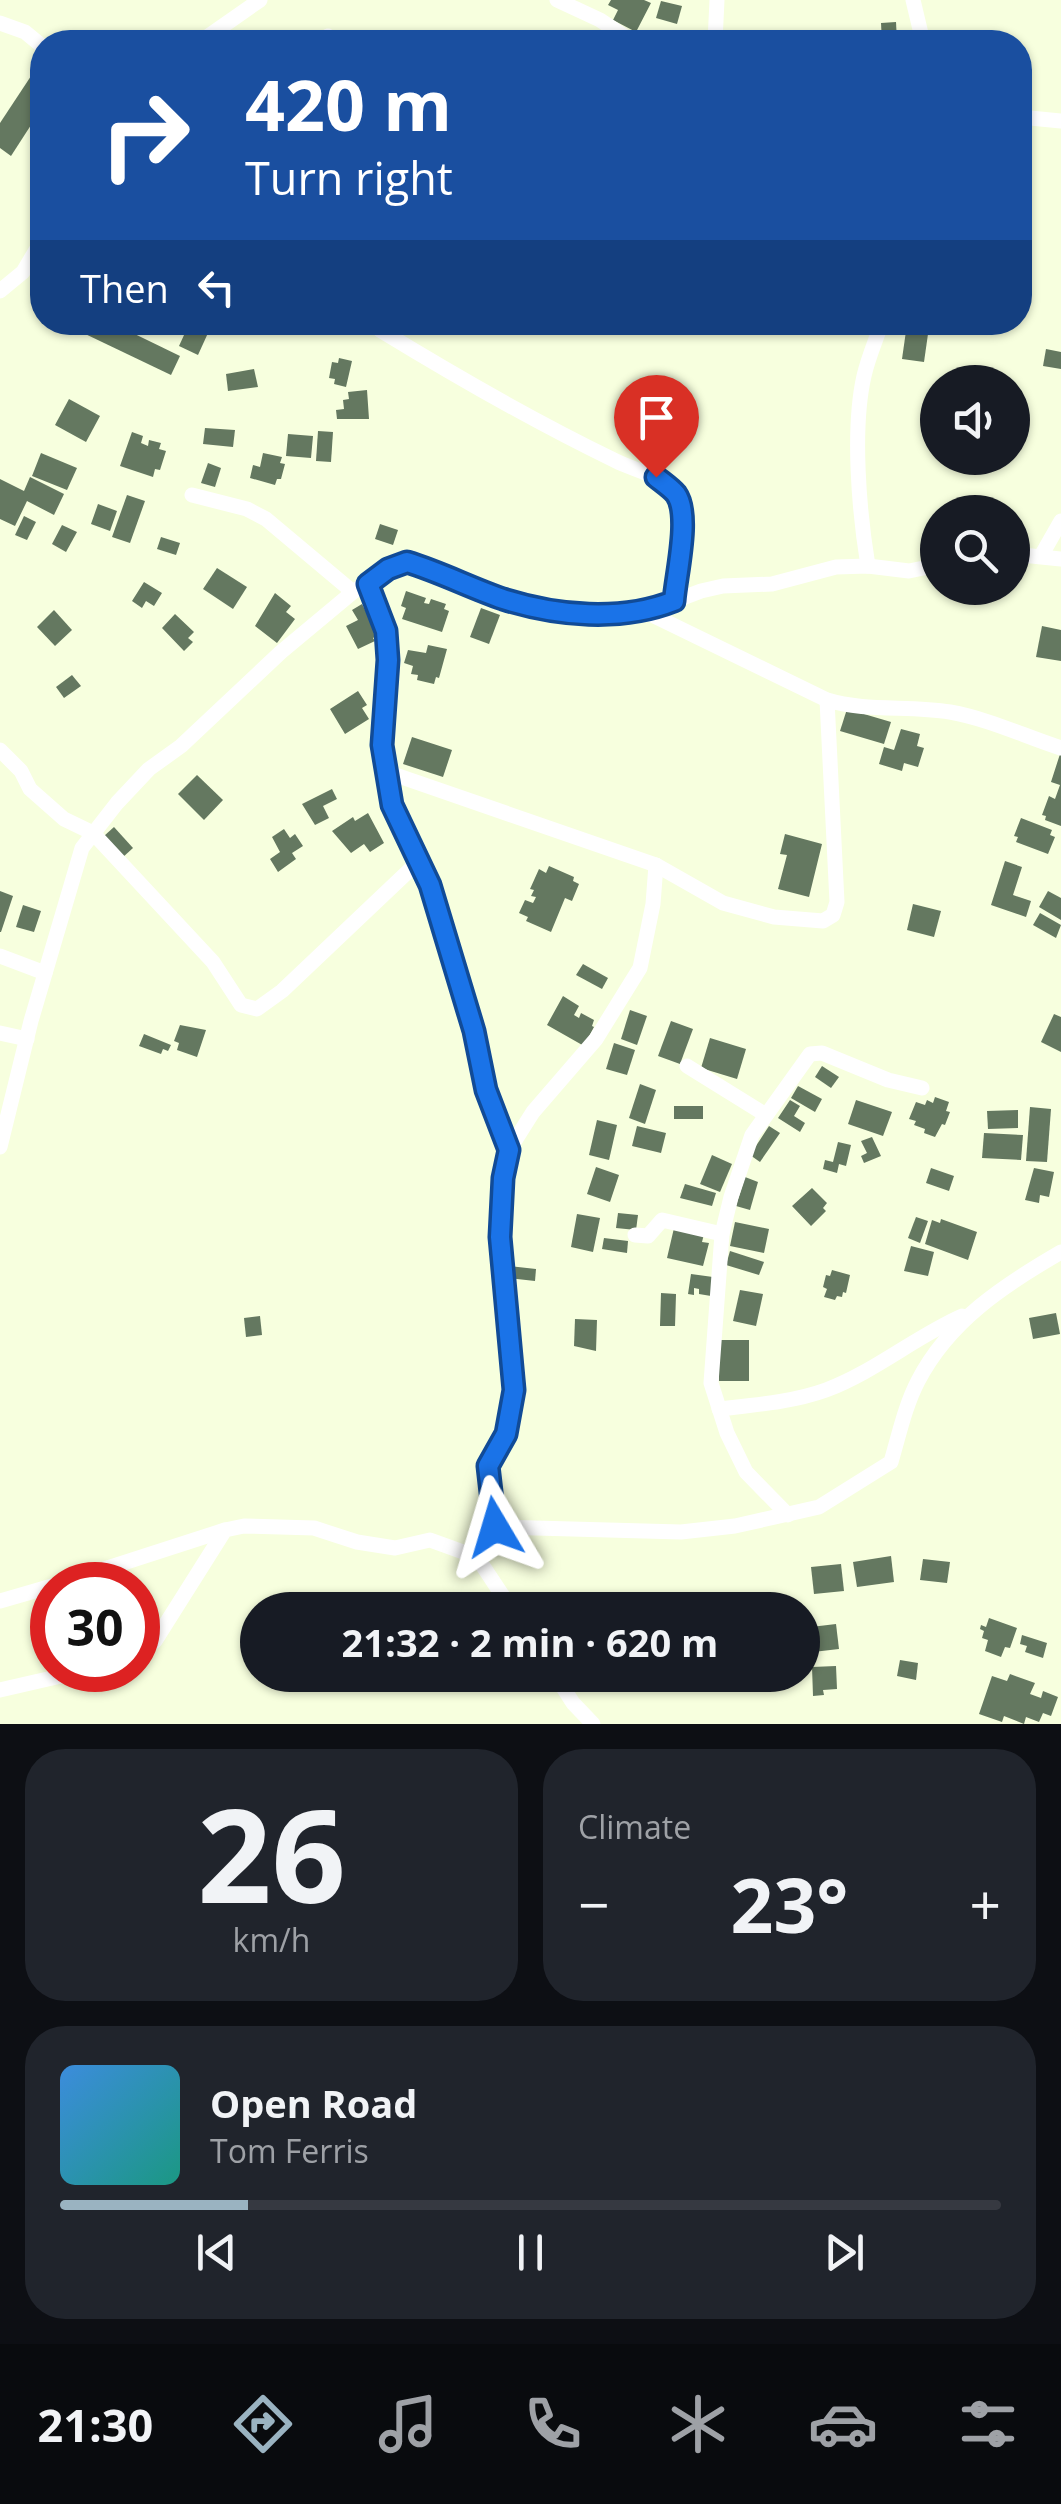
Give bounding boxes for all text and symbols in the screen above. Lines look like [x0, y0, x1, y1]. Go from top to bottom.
text: 420 m [245, 56, 452, 152]
icon: right [80, 70, 210, 200]
text: Turn right [245, 147, 453, 208]
icon: left [189, 260, 244, 315]
text: Then [80, 262, 169, 314]
map controls [920, 365, 1030, 605]
button: sound [920, 365, 1030, 475]
pin [614, 375, 699, 478]
icon: arrive [629, 390, 684, 445]
button: search [920, 495, 1030, 605]
position arrow [443, 1475, 547, 1579]
speed limit sign: 30 [30, 1562, 160, 1692]
text: 21:32 · 2 min · 620 m [342, 1616, 718, 1668]
text: 26 [197, 1764, 346, 1941]
text: Climate [578, 1805, 691, 1848]
text: 23° [731, 1853, 848, 1955]
text: − [578, 1866, 609, 1941]
text: + [970, 1866, 1001, 1941]
text: km/h [233, 1918, 310, 1961]
text: Open Road [210, 2077, 417, 2129]
text: Tom Ferris [210, 2129, 369, 2172]
icon: previous [189, 2225, 244, 2280]
icon: pause [503, 2225, 558, 2280]
icon: next [817, 2225, 872, 2280]
icon: directions [228, 2389, 298, 2459]
icon: music [373, 2389, 443, 2459]
icon: phone [518, 2389, 588, 2459]
icon: climate [663, 2389, 733, 2459]
icon: car [808, 2389, 878, 2459]
icon: filters [953, 2389, 1023, 2459]
text: 21:30 [38, 2394, 153, 2455]

